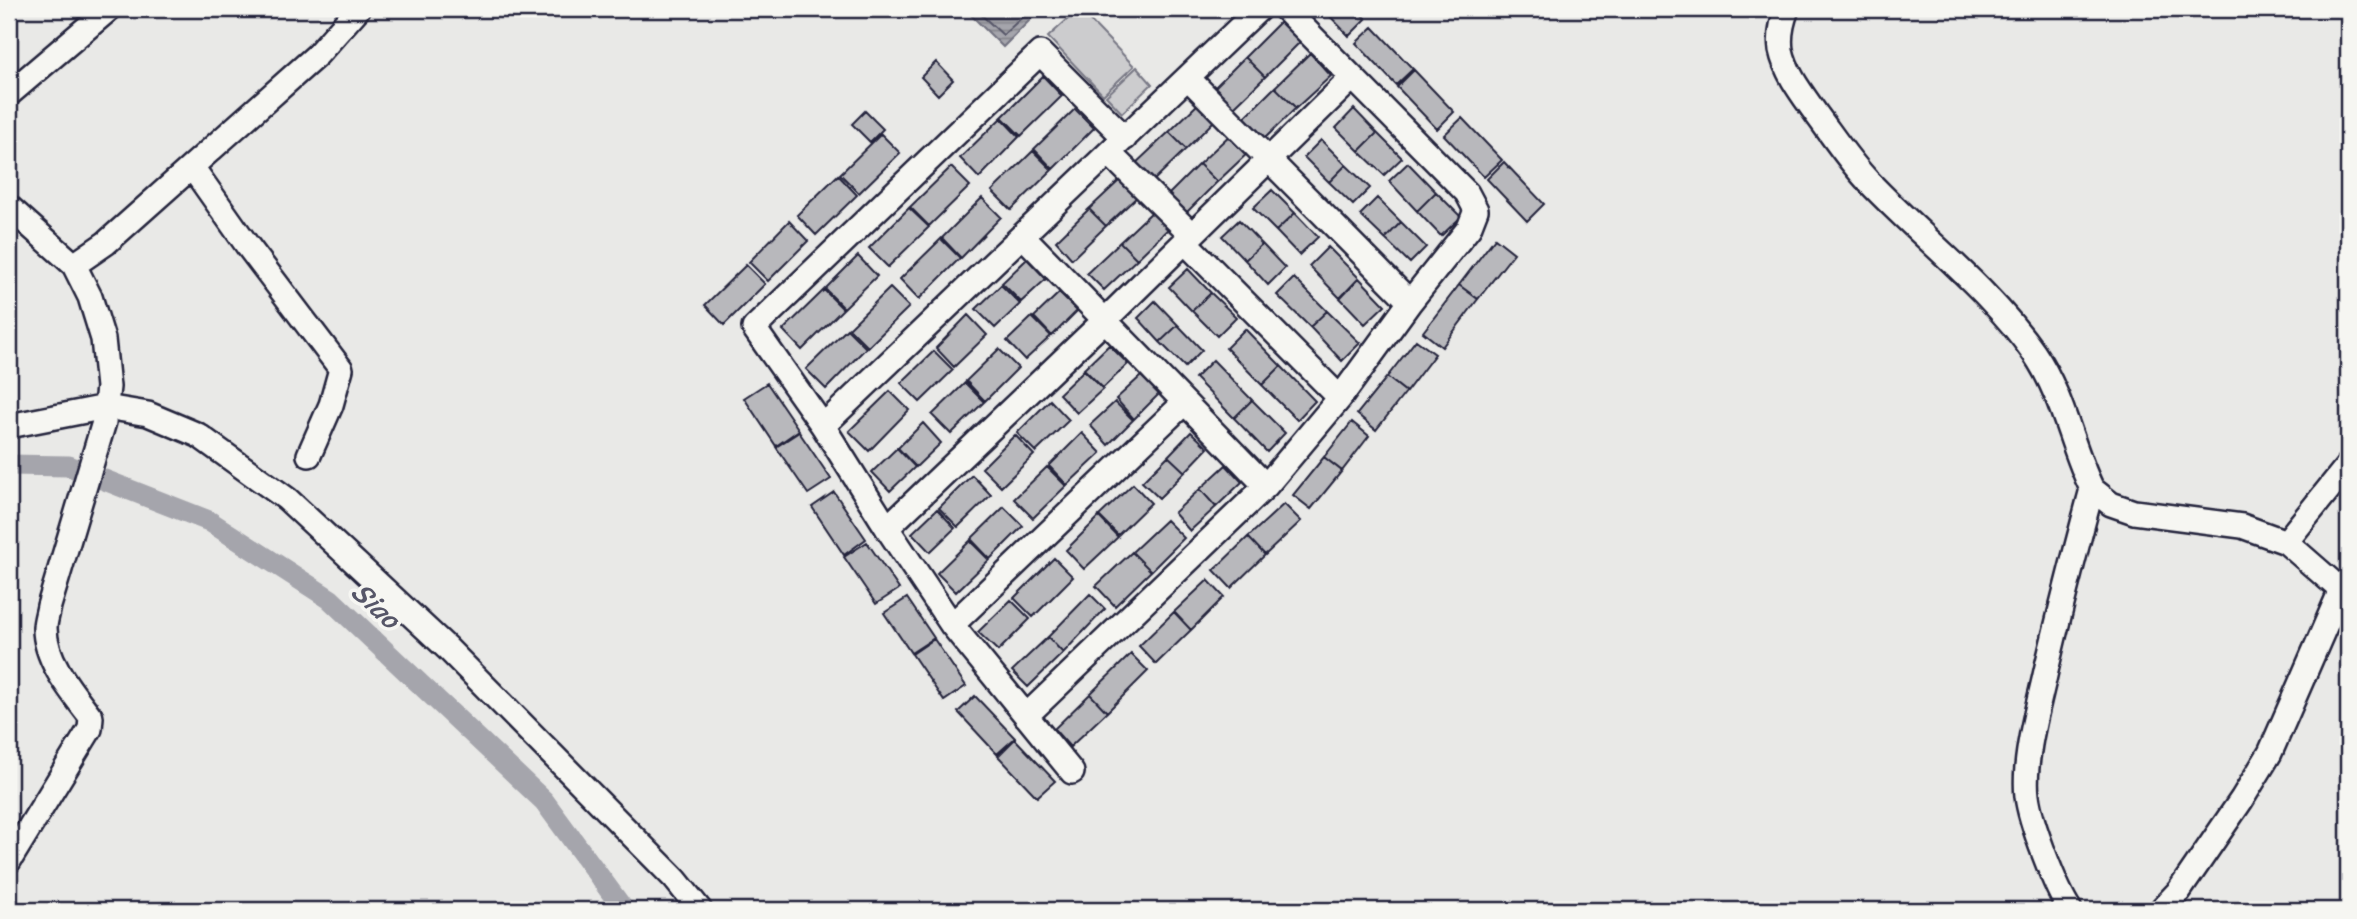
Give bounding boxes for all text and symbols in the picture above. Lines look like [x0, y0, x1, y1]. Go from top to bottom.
water label: Siao [340, 569, 414, 643]

